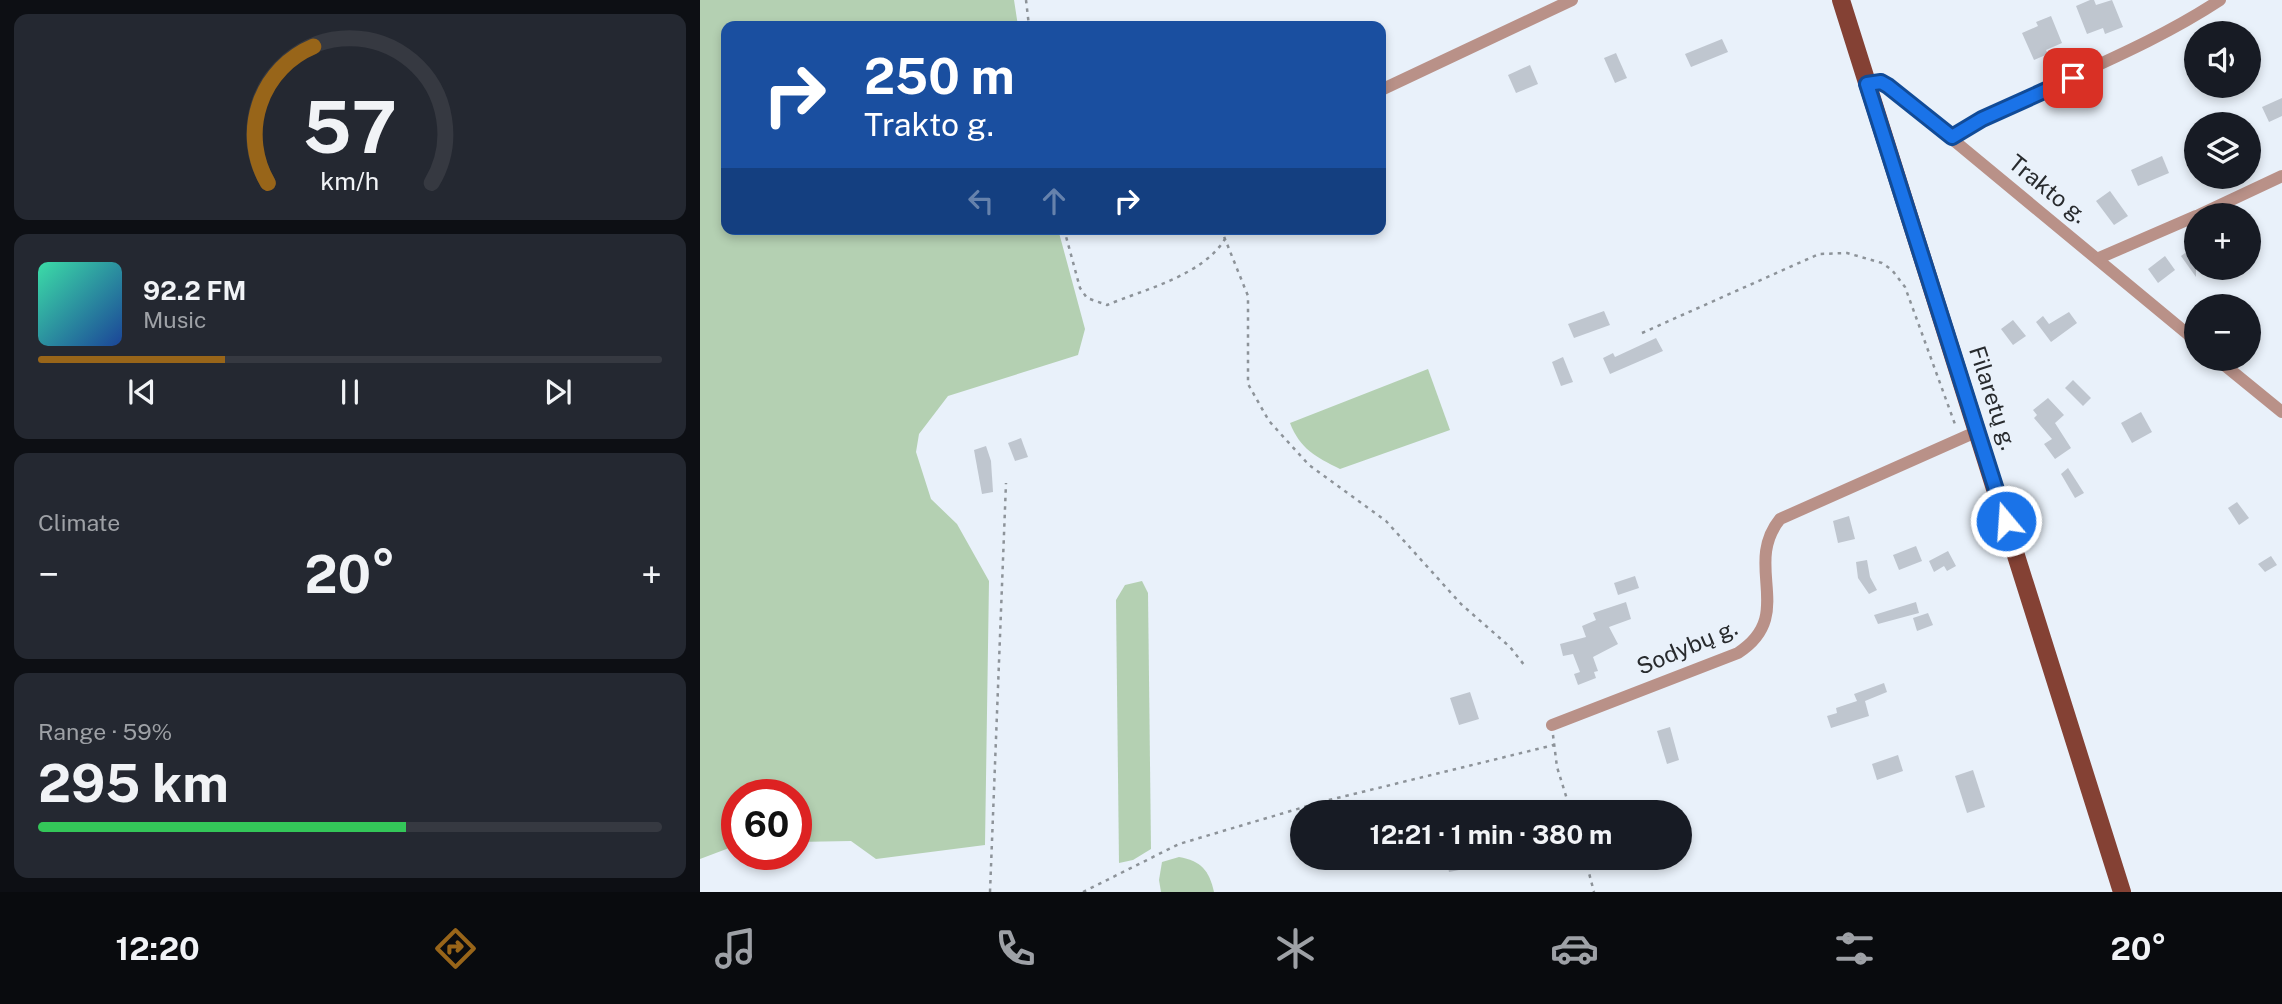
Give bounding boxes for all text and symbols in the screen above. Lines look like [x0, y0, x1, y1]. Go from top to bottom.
map controls [2184, 21, 2261, 371]
button: sound [2184, 21, 2261, 98]
text: 250 m [864, 47, 1015, 105]
pin [2043, 48, 2103, 108]
icon: right [749, 49, 840, 140]
icon: arrive [2054, 59, 2092, 97]
text: 57 [303, 84, 397, 169]
text: Trakto g. [864, 106, 994, 143]
button: layers [2184, 112, 2261, 189]
street label: Trakto g. [2004, 149, 2093, 228]
text: km/h [321, 166, 379, 196]
icon: left [962, 182, 1000, 220]
icon: ahead [1035, 182, 1073, 220]
icon: right [1108, 182, 1146, 220]
button: + [2184, 203, 2261, 280]
text: 92.2 FM [143, 275, 246, 306]
button: − [2184, 294, 2261, 371]
text: Music [143, 306, 207, 333]
street label: Filaretų g. [1964, 342, 2023, 453]
icon: previous [123, 373, 161, 411]
icon: pause [331, 373, 369, 411]
icon: next [539, 373, 577, 411]
position arrow [1969, 484, 2043, 558]
text: Climate [38, 509, 120, 536]
text: 20° [304, 544, 396, 605]
text: − [38, 552, 59, 597]
text: + [641, 552, 662, 597]
street label: Sodybų g. [1632, 613, 1741, 680]
text: Range · 59% [38, 718, 172, 745]
text: 295 km [38, 753, 229, 814]
speed limit sign: 60 [721, 779, 812, 870]
text: 12:21 · 1 min · 380 m [1370, 819, 1612, 850]
icon: directions [431, 924, 480, 973]
icon: music [711, 924, 760, 973]
icon: phone [991, 924, 1040, 973]
icon: climate [1271, 924, 1320, 973]
icon: car [1550, 924, 1599, 973]
icon: filters [1830, 924, 1879, 973]
text: 12:20 [115, 930, 200, 967]
text: 20° [2110, 930, 2167, 967]

